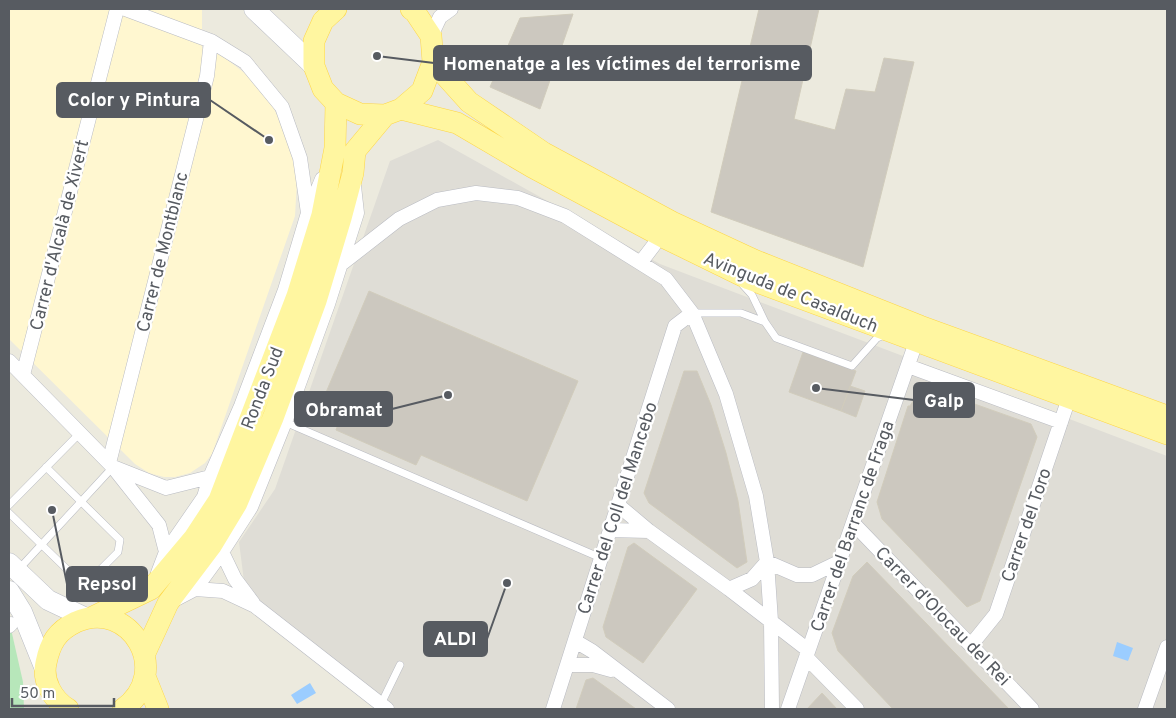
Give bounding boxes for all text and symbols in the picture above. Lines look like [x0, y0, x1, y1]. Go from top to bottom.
callout: Homenatge a les víctimes del terrorisme [434, 46, 811, 80]
text: Homenatge a les víctimes del terrorisme [443, 53, 801, 77]
callout: Color y Pintura [57, 83, 210, 117]
text: Color y Pintura [68, 89, 200, 113]
street label: Carrer d'Alcalà de Xivert [26, 138, 95, 333]
street label: Carrer de Montblanc [132, 170, 195, 335]
street label: Avinguda de Casalduch [700, 248, 881, 339]
street label: Ronda Sud [237, 344, 290, 433]
callout: Galp [914, 383, 974, 417]
text: Galp [924, 390, 964, 414]
callout: Obramat [295, 392, 392, 426]
text: Obramat [305, 399, 383, 423]
street label: Carrer del Coll del Mancebo [573, 399, 664, 618]
street label: Carrer del Barranc de Fraga [806, 418, 900, 635]
street label: Carrer del Toro [997, 465, 1058, 586]
street label: Carrer d'Olocau del Rei [869, 542, 1015, 692]
callout: Repsol [67, 567, 147, 601]
text: Repsol [77, 573, 137, 597]
callout: ALDI [424, 622, 487, 656]
text: ALDI [433, 628, 477, 652]
scale bar [12, 676, 115, 708]
text: 50 m [20, 685, 55, 704]

